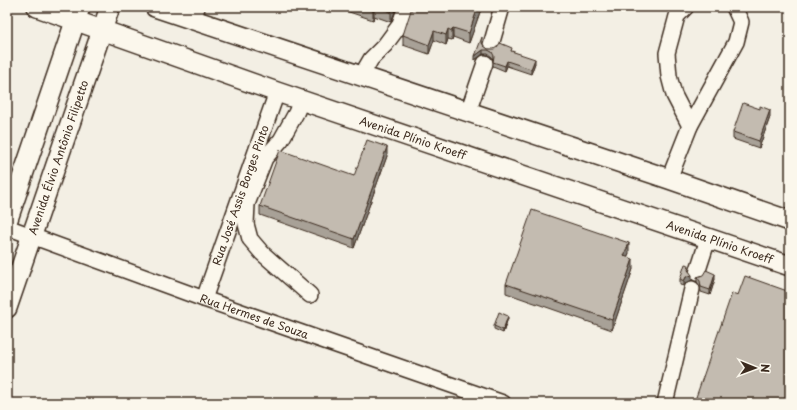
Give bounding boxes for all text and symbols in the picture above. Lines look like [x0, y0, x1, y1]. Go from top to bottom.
street label: Avenida Élvio Antônio Filipetto [24, 78, 92, 237]
street label: Avenida Plínio Kroeff [357, 112, 470, 164]
street label: Rua José Assis Borges Pinto [208, 123, 273, 268]
street label: Avenida Plínio Kroeff [664, 216, 777, 268]
street label: Rua Hermes de Souza [198, 289, 311, 343]
north arrow [735, 348, 775, 388]
text: N [757, 364, 774, 373]

